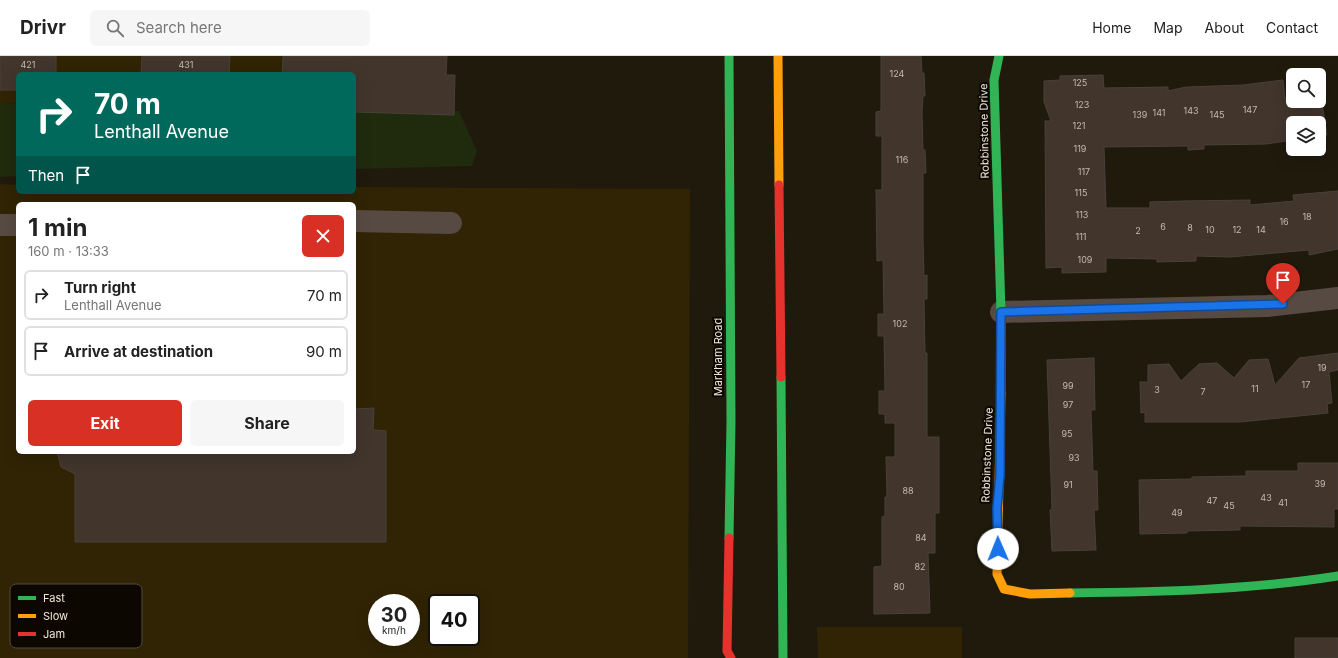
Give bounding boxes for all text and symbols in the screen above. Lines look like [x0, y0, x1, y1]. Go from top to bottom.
search box [90, 10, 370, 46]
text: Drivr [20, 16, 66, 39]
icon: search [104, 17, 126, 39]
text: Search here [136, 18, 222, 37]
text: Home [1092, 19, 1131, 36]
text: Map [1153, 19, 1183, 36]
text: About [1205, 19, 1244, 36]
text: Contact [1266, 19, 1318, 36]
house number: 421 [21, 59, 35, 70]
house number: 431 [178, 59, 194, 70]
house number: 124 [890, 68, 905, 79]
map controls [1286, 68, 1326, 156]
button: search [1286, 68, 1326, 108]
house number: 125 [1073, 77, 1087, 88]
street label: Robbinstone Drive [976, 83, 992, 179]
text: 70 m [94, 87, 161, 121]
icon: right [28, 88, 80, 140]
house number: 123 [1075, 99, 1090, 110]
house number: 147 [1243, 104, 1257, 115]
house number: 143 [1183, 105, 1199, 116]
house number: 141 [1153, 107, 1165, 118]
house number: 139 [1133, 109, 1148, 120]
house number: 145 [1210, 109, 1224, 120]
button: layers [1286, 116, 1326, 156]
house number: 121 [1073, 120, 1085, 131]
text: Lenthall Avenue [94, 121, 229, 142]
house number: 119 [1074, 143, 1087, 154]
house number: 116 [896, 154, 909, 165]
icon: arrive [72, 164, 94, 186]
text: Then [28, 166, 64, 185]
house number: 117 [1078, 166, 1090, 177]
house number: 115 [1075, 187, 1087, 198]
house number: 113 [1076, 209, 1089, 220]
house number: 18 [1302, 211, 1312, 222]
text: 1 min [28, 213, 87, 242]
button: close [302, 215, 344, 257]
house number: 16 [1279, 216, 1289, 227]
house number: 6 [1160, 221, 1166, 232]
house number: 8 [1187, 222, 1193, 233]
house number: 10 [1205, 224, 1215, 235]
house number: 12 [1232, 224, 1242, 235]
house number: 14 [1256, 224, 1266, 235]
house number: 2 [1135, 225, 1141, 236]
house number: 111 [1076, 231, 1086, 242]
text: 160 m · 13:33 [28, 243, 109, 259]
house number: 109 [1078, 254, 1093, 265]
pin [1266, 263, 1300, 304]
icon: arrive [1272, 269, 1294, 291]
text: Turn right [64, 278, 136, 297]
icon: right [30, 284, 52, 306]
text: 70 m [307, 286, 342, 305]
text: Lenthall Avenue [64, 297, 161, 313]
street label: Markham Road [711, 318, 725, 396]
house number: 102 [893, 318, 907, 329]
icon: arrive [30, 340, 52, 362]
text: Arrive at destination [64, 342, 213, 361]
text: 90 m [306, 342, 342, 361]
house number: 19 [1317, 362, 1327, 373]
house number: 17 [1302, 379, 1310, 390]
house number: 99 [1062, 380, 1074, 391]
house number: 11 [1251, 383, 1259, 394]
house number: 3 [1154, 384, 1160, 395]
house number: 7 [1200, 386, 1206, 397]
house number: 97 [1063, 399, 1073, 410]
button: Exit [28, 400, 182, 446]
button: Share [190, 400, 344, 446]
street label: Robbinstone Drive [978, 407, 996, 503]
house number: 95 [1061, 428, 1073, 439]
house number: 93 [1068, 452, 1080, 463]
house number: 39 [1314, 478, 1326, 489]
house number: 91 [1063, 479, 1073, 490]
house number: 88 [902, 485, 914, 496]
house number: 43 [1260, 492, 1272, 503]
house number: 47 [1207, 495, 1217, 506]
house number: 41 [1278, 497, 1288, 508]
house number: 45 [1223, 500, 1235, 511]
house number: 49 [1171, 507, 1183, 518]
position arrow [977, 528, 1019, 570]
house number: 84 [915, 532, 927, 543]
house number: 82 [914, 561, 926, 572]
house number: 80 [893, 581, 905, 592]
legend [10, 584, 142, 648]
text: Fast [43, 591, 65, 605]
speed limit sign: 40 [428, 594, 480, 646]
text: 30 [381, 603, 407, 627]
text: Slow [43, 609, 68, 623]
text: km/h [382, 624, 406, 636]
text: Jam [43, 627, 65, 641]

